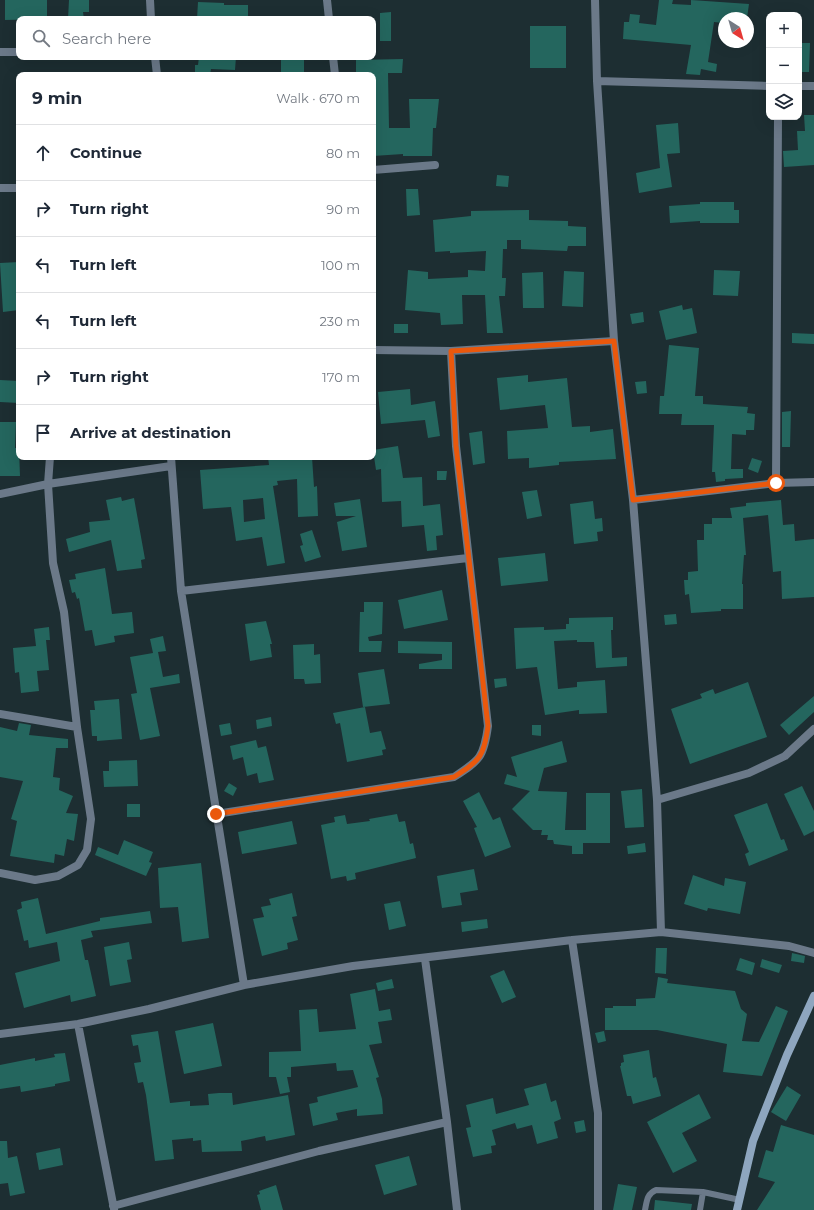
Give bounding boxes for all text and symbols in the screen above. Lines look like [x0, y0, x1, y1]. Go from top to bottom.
north arrow [718, 12, 754, 48]
map controls [766, 12, 802, 120]
button: + [766, 12, 802, 48]
search box [16, 16, 376, 60]
icon: search [30, 27, 52, 49]
text: Search here [62, 29, 151, 48]
button: − [766, 48, 802, 84]
button: layers [766, 84, 802, 120]
text: 9 min [32, 88, 82, 108]
text: Walk · 670 m [276, 90, 360, 106]
icon: ahead [32, 142, 54, 164]
text: Continue [70, 143, 142, 162]
text: 80 m [326, 145, 360, 161]
icon: right [32, 198, 54, 220]
text: Turn right [70, 199, 149, 218]
text: 90 m [326, 201, 360, 217]
icon: left [32, 254, 54, 276]
text: Turn left [70, 255, 137, 274]
text: 100 m [321, 257, 360, 273]
icon: left [32, 310, 54, 332]
text: Turn left [70, 311, 137, 330]
text: 230 m [319, 313, 360, 329]
icon: right [32, 366, 54, 388]
text: Turn right [70, 367, 149, 386]
text: 170 m [322, 369, 360, 385]
icon: arrive [32, 422, 54, 444]
text: Arrive at destination [70, 423, 231, 442]
route start [767, 474, 785, 492]
route end [207, 805, 225, 823]

